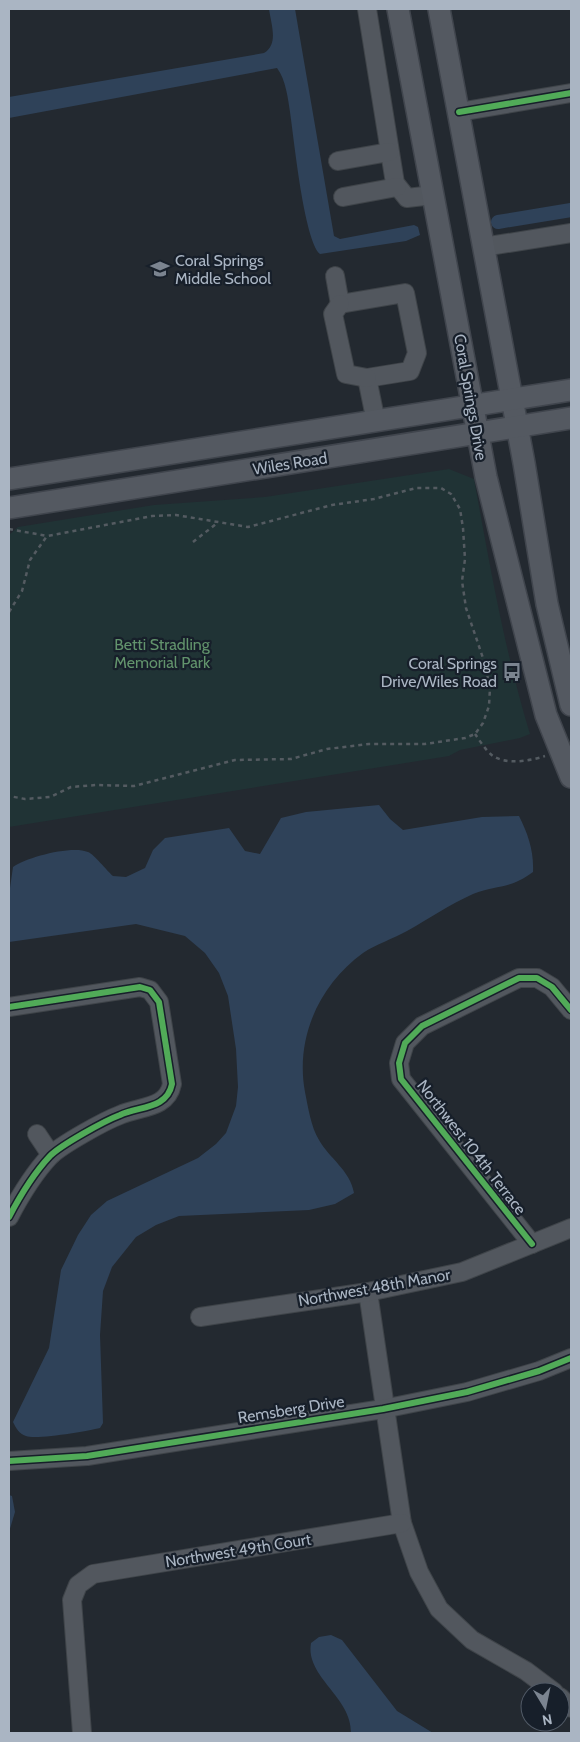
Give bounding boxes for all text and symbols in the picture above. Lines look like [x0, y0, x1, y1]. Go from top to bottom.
place label: Coral Springs Middle School [175, 251, 271, 288]
school or university icon: Coral Springs Middle School [149, 258, 171, 280]
street label: Coral Springs Drive [450, 332, 491, 462]
street label: Wiles Road [251, 448, 329, 479]
park label: Betti Stradling Memorial Park [114, 635, 211, 672]
place label: Coral Springs Drive/Wiles Road [381, 654, 497, 691]
bus stop icon: Coral Springs Drive/Wiles Road [501, 661, 523, 683]
street label: Northwest 104th Terrace [413, 1076, 530, 1219]
street label: Northwest 48th Manor [297, 1265, 453, 1310]
street label: Remsberg Drive [236, 1392, 346, 1427]
street label: Northwest 49th Court [164, 1529, 313, 1571]
north arrow [520, 1682, 570, 1732]
text: N [541, 1710, 554, 1730]

